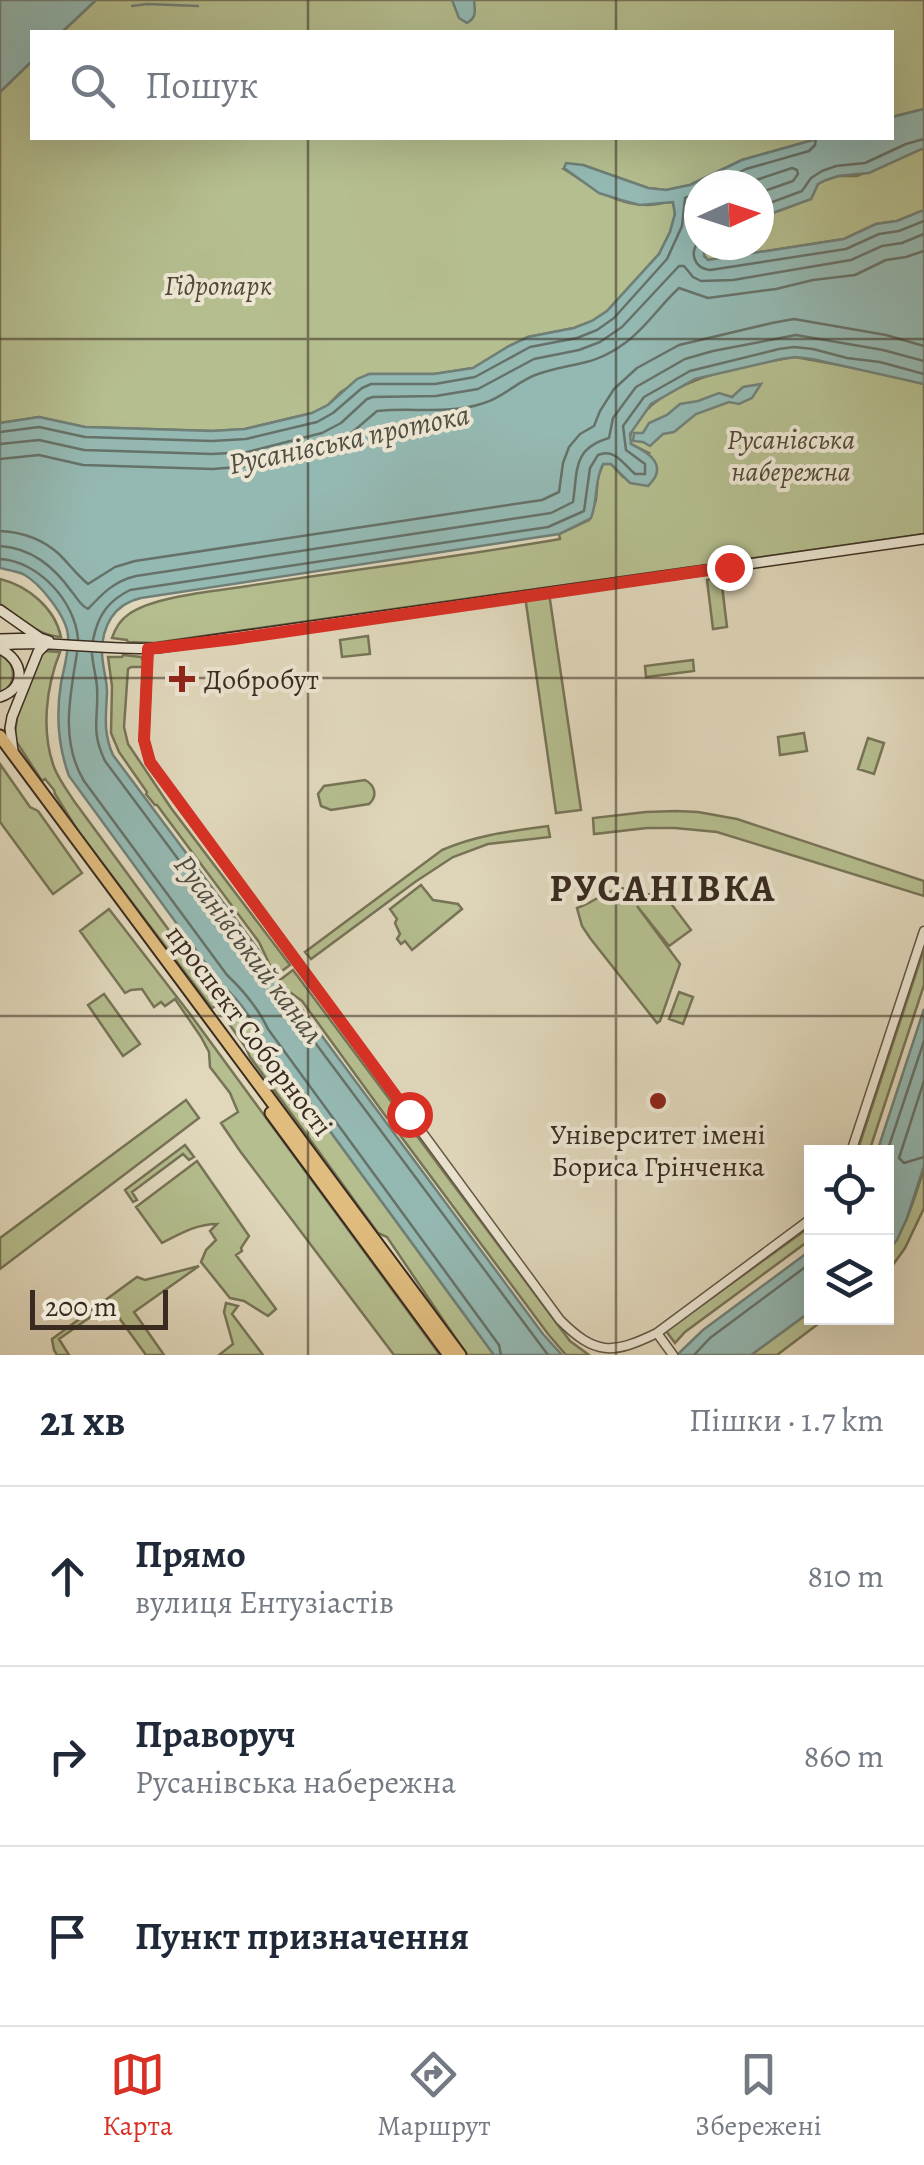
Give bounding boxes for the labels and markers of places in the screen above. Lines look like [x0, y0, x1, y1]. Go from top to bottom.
place label: Добробут [204, 661, 319, 699]
marker: Добробут [169, 666, 195, 692]
marker: Університет імені Бориса Грінченка [647, 1090, 669, 1112]
place label: Університет імені Бориса Грінченка [550, 1116, 766, 1186]

